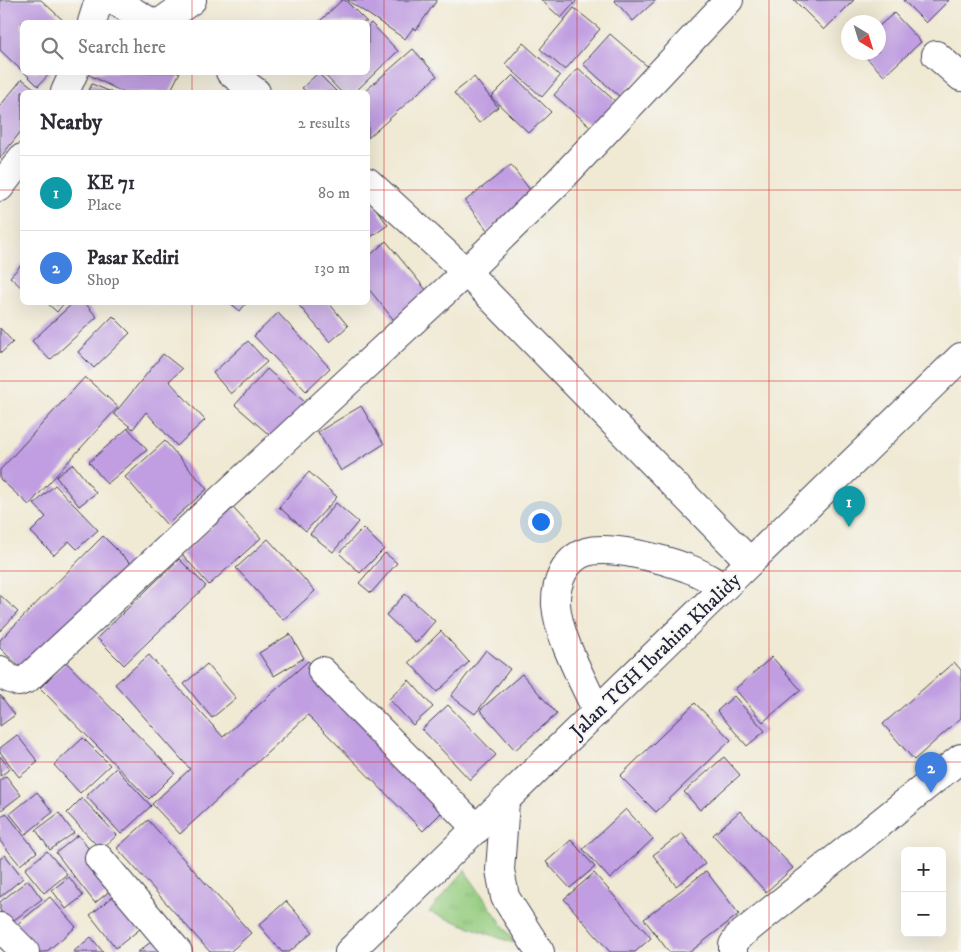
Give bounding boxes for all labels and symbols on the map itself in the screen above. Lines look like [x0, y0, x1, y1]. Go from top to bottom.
north arrow [841, 15, 886, 60]
pin: 1 [833, 486, 865, 527]
your location [528, 509, 554, 535]
street label: Jalan TGH Ibrahim Khalidy [564, 568, 747, 745]
pin: 2 [915, 752, 947, 793]

